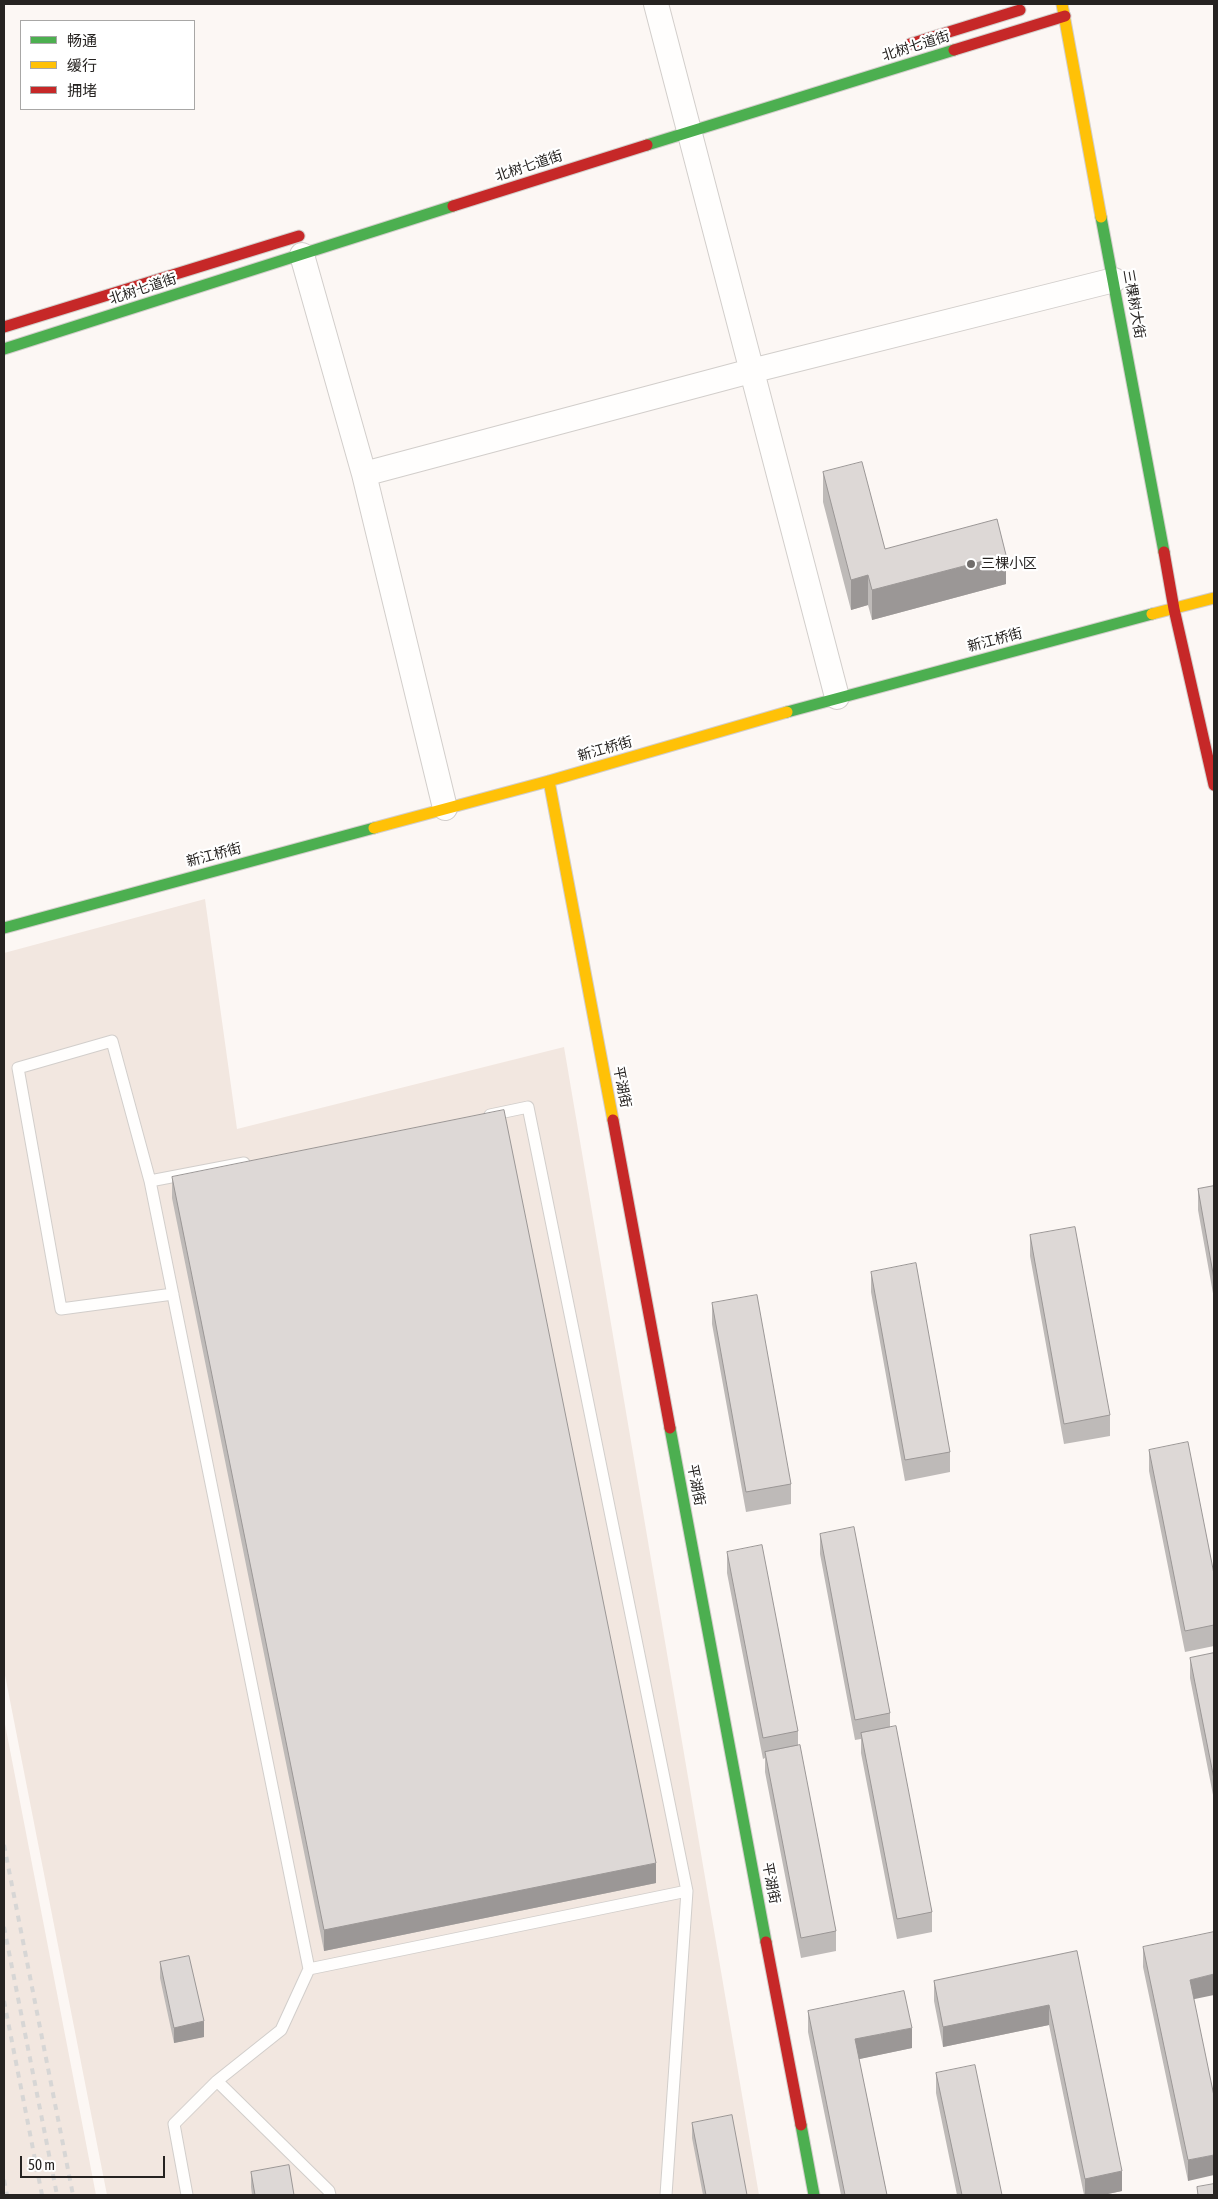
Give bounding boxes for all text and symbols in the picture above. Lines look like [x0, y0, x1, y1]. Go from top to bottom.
legend [20, 20, 195, 110]
street label: 北树七道街 [880, 28, 952, 64]
text: 畅通 [67, 32, 97, 49]
text: 缓行 [67, 57, 97, 74]
text: 拥堵 [67, 82, 97, 99]
street label: 北树七道街 [493, 147, 565, 185]
street label: 三棵树大街 [1120, 268, 1148, 340]
street label: 北树七道街 [107, 270, 179, 308]
place label: 三棵小区 [981, 556, 1037, 572]
marker: 三棵小区 [965, 558, 977, 570]
street label: 新江桥街 [966, 625, 1024, 655]
street label: 新江桥街 [576, 733, 634, 765]
street label: 新江桥街 [185, 840, 243, 870]
street label: 平湖街 [610, 1065, 634, 1109]
street label: 平湖街 [684, 1463, 708, 1507]
street label: 平湖街 [759, 1861, 783, 1905]
scale bar [22, 2146, 168, 2178]
text: 50 m [28, 2156, 55, 2173]

